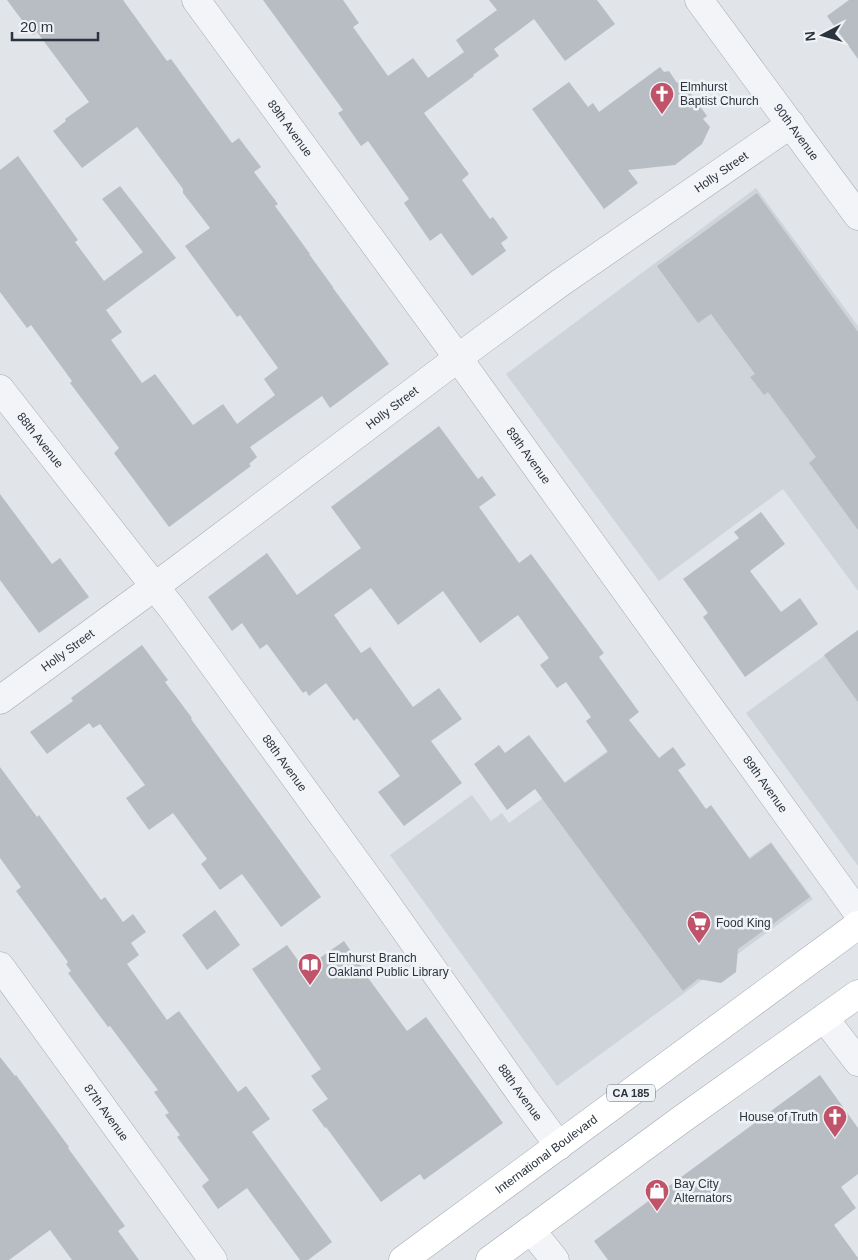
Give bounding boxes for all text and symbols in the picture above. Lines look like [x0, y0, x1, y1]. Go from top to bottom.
scale bar [12, 10, 99, 42]
north arrow [798, 10, 848, 60]
text: 20 m [20, 18, 53, 35]
text: N [802, 30, 819, 42]
place label: Elmhurst Baptist Church [680, 80, 759, 108]
church icon: Elmhurst Baptist Church [649, 81, 675, 115]
street label: 89th Avenue [265, 97, 315, 160]
street label: 90th Avenue [771, 101, 822, 163]
street label: Holly Street [692, 148, 751, 195]
street label: Holly Street [363, 383, 422, 432]
street label: 88th Avenue [14, 410, 66, 471]
street label: 89th Avenue [503, 425, 554, 487]
street label: Holly Street [39, 626, 97, 674]
street label: 88th Avenue [259, 732, 310, 794]
street label: 89th Avenue [740, 753, 791, 816]
supermarket icon: Food King [686, 910, 712, 944]
place label: Food King [716, 916, 771, 930]
place label: Elmhurst Branch Oakland Public Library [328, 951, 449, 979]
library icon: Elmhurst Branch Oakland Public Library [297, 952, 323, 986]
street label: 88th Avenue [495, 1061, 545, 1124]
street label: 87th Avenue [81, 1081, 132, 1144]
road number: CA 185 [607, 1084, 655, 1102]
church icon: House of Truth [822, 1104, 848, 1138]
place label: House of Truth [739, 1110, 818, 1124]
street label: International Boulevard [492, 1112, 600, 1197]
place label: Bay City Alternators [674, 1177, 732, 1205]
shop icon: Bay City Alternators [644, 1178, 670, 1212]

